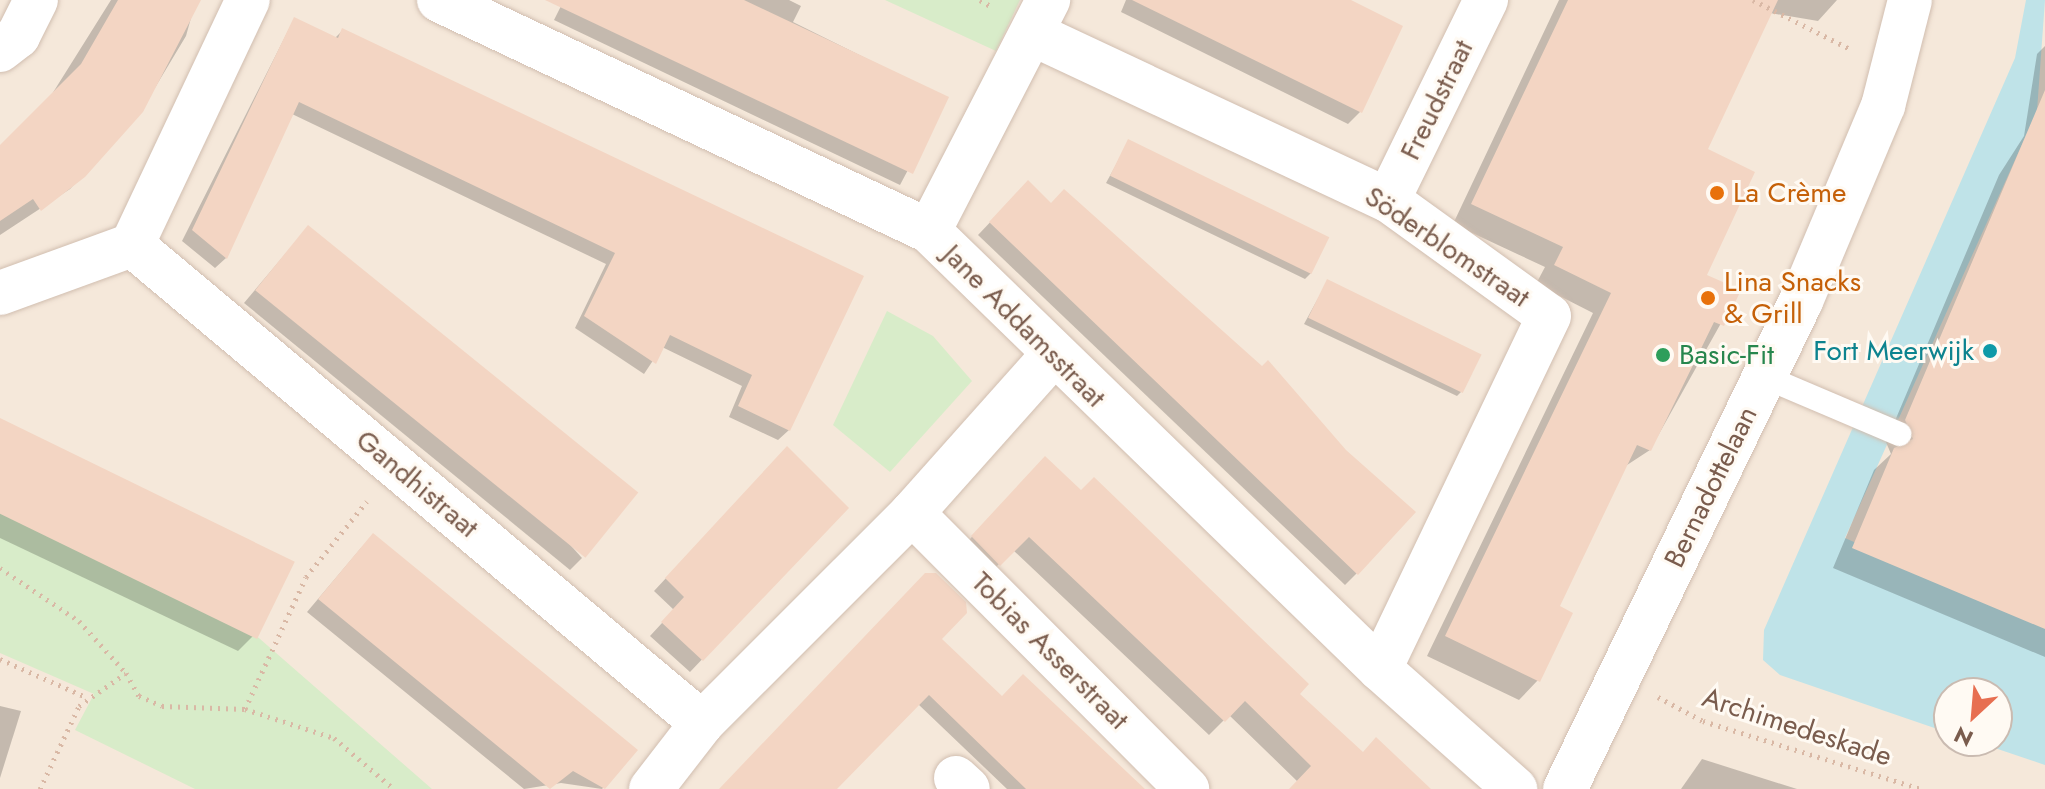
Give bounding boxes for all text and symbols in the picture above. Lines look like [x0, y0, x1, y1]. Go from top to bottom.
street label: Freudstraat [1394, 35, 1480, 165]
place label: La Crème [1733, 176, 1847, 210]
street label: Söderblomstraat [1358, 180, 1536, 314]
marker: La Crème [1708, 184, 1726, 202]
street label: Jane Addamsstraat [936, 238, 1112, 414]
place label: Lina Snacks & Grill [1724, 265, 1861, 331]
marker: Lina Snacks & Grill [1699, 289, 1717, 307]
place label: Fort Meerwijk [1813, 334, 1974, 368]
place label: Basic-Fit [1679, 338, 1774, 372]
marker: Fort Meerwijk [1981, 342, 1999, 360]
marker: Basic-Fit [1654, 346, 1672, 364]
street label: Bernadottelaan [1658, 401, 1764, 573]
street label: Gandhistraat [349, 423, 485, 545]
street label: Tobias Asserstraat [964, 565, 1136, 737]
north arrow [1933, 677, 2013, 757]
street label: Archimedeskade [1698, 681, 1896, 773]
text: N [1948, 719, 1978, 755]

